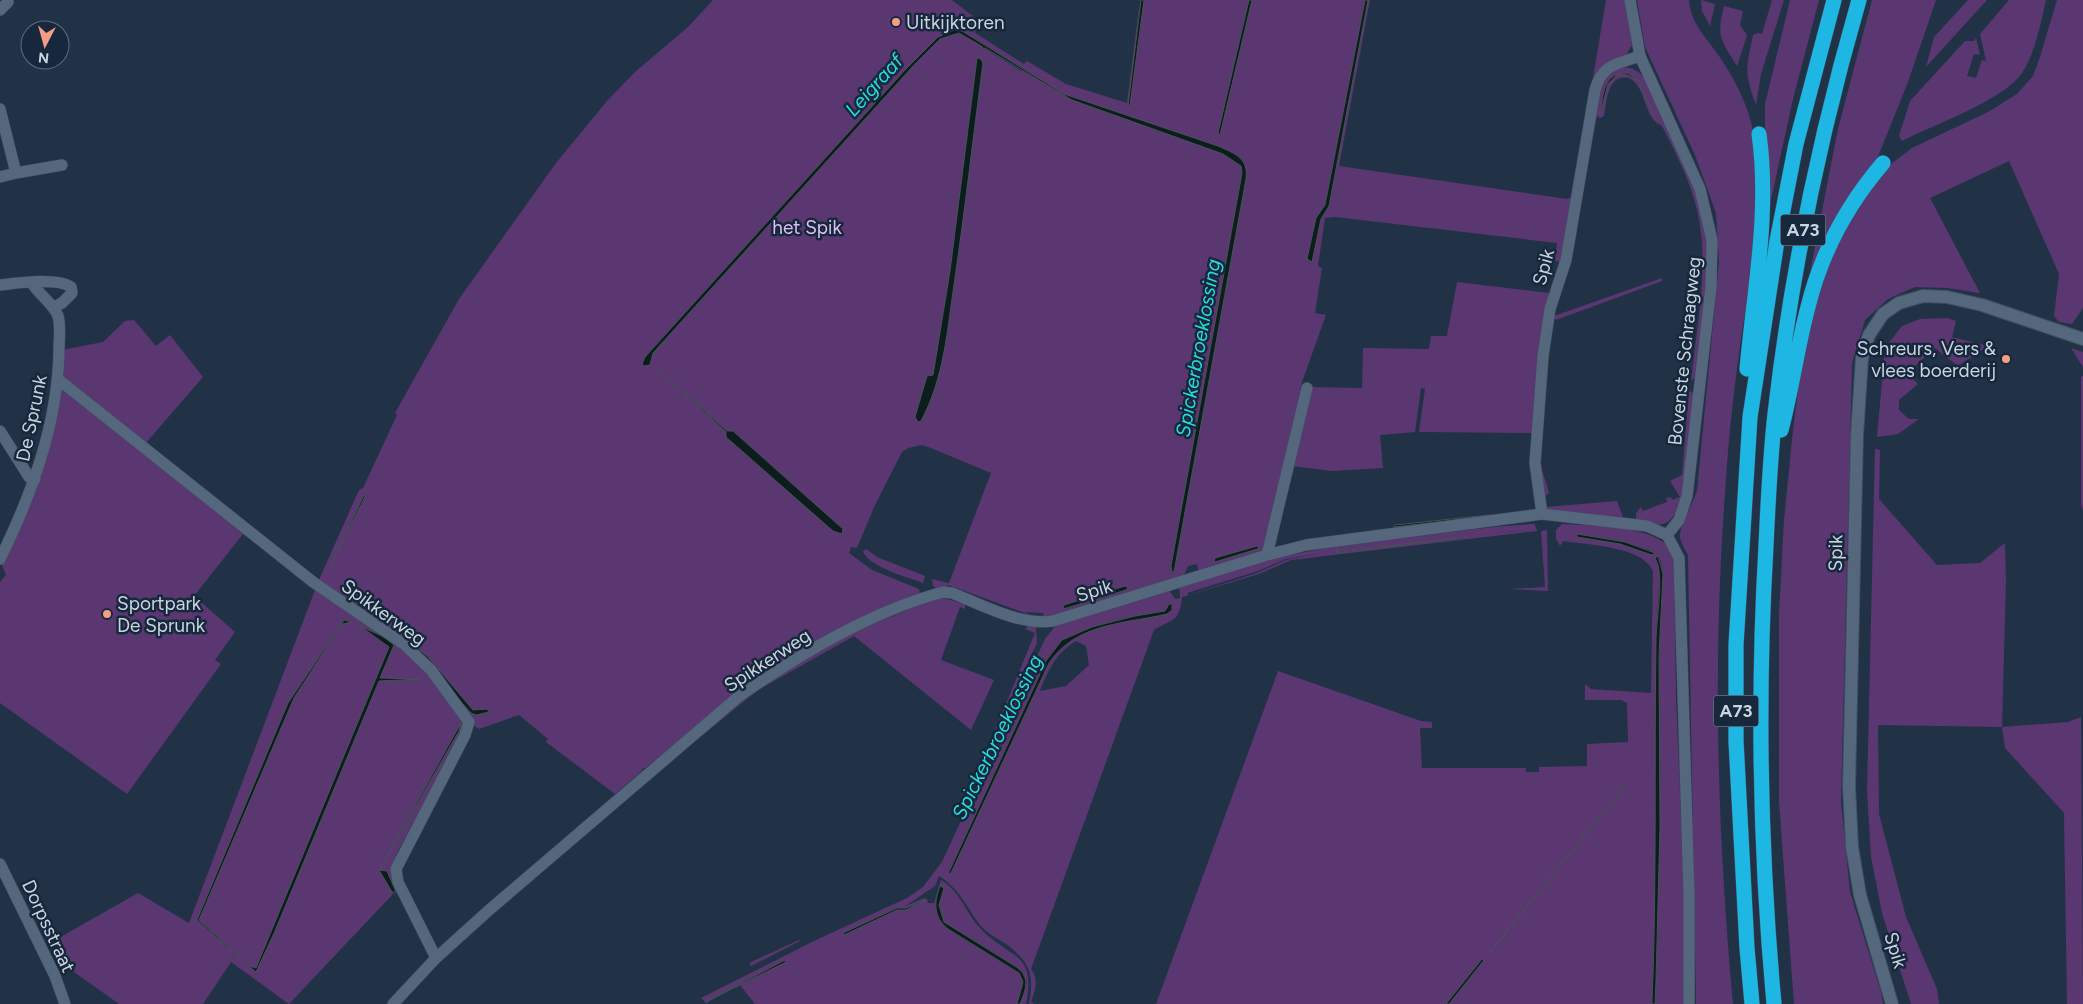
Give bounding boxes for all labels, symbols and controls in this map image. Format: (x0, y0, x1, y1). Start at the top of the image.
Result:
place label: Uitkijktoren (906, 11, 1005, 34)
marker: Uitkijktoren (890, 16, 902, 28)
north arrow (20, 20, 70, 70)
text: N (37, 48, 50, 66)
water label: Leigraaf (840, 48, 909, 121)
road number: A73 (1780, 214, 1826, 246)
park label: het Spik (772, 216, 842, 239)
street label: Spik (1528, 246, 1560, 288)
street label: Bovenste Schraagweg (1663, 255, 1706, 447)
water label: Spickerbroeklossing (1171, 257, 1226, 439)
place label: Schreurs, Vers & vlees boerderij (1857, 337, 1997, 382)
marker: Schreurs, Vers & vlees boerderij (2000, 353, 2012, 365)
street label: De Sprunk (11, 372, 52, 463)
street label: Spik (1824, 534, 1847, 571)
street label: Spikkerweg (337, 574, 430, 651)
street label: Spik (1073, 574, 1116, 607)
place label: Sportpark De Sprunk (117, 592, 206, 637)
marker: Sportpark De Sprunk (101, 608, 113, 620)
street label: Spikkerweg (720, 624, 815, 697)
water label: Spickerbroeklossing (947, 651, 1047, 823)
road number: A73 (1714, 696, 1758, 726)
street label: Dorpsstraat (17, 876, 80, 976)
street label: Spik (1879, 929, 1912, 972)

